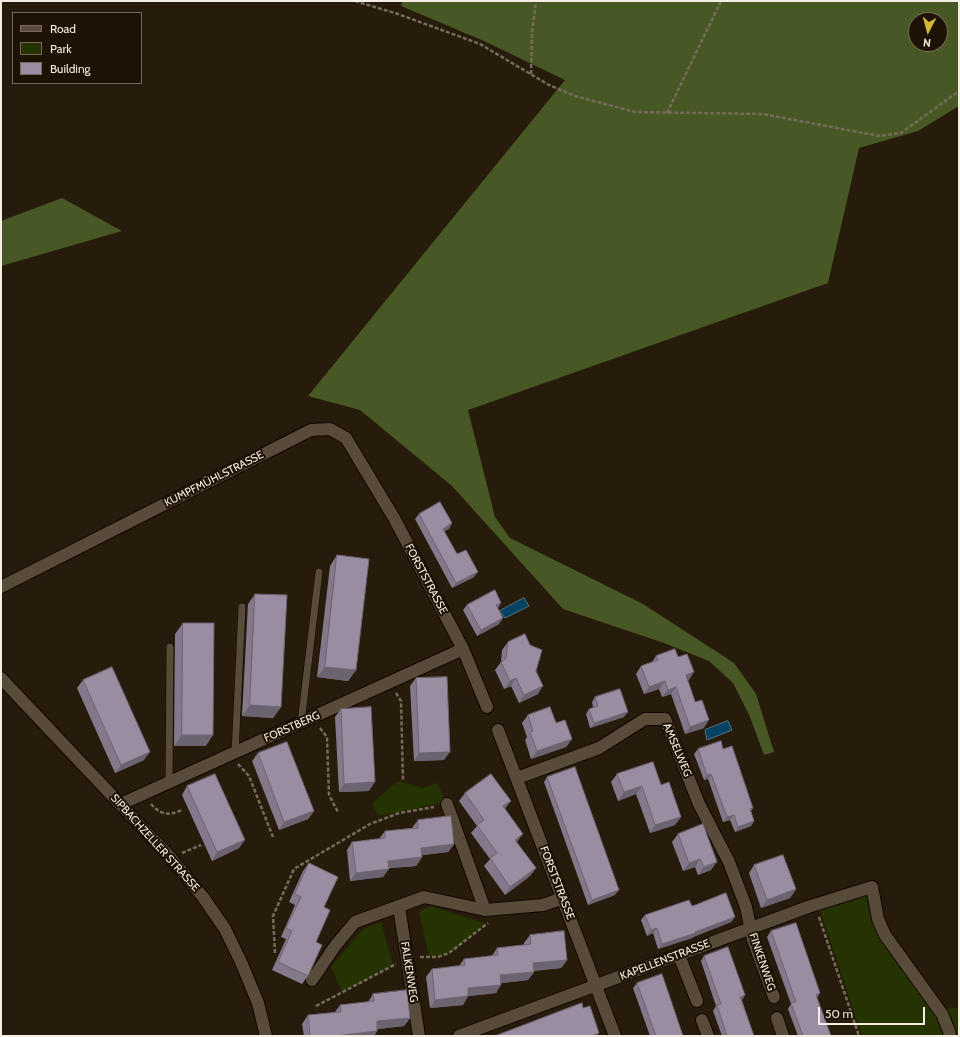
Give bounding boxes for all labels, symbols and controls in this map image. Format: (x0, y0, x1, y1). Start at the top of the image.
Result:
legend (12, 12, 142, 84)
north arrow (908, 12, 948, 52)
text: Road (50, 21, 76, 36)
text: N (922, 36, 931, 50)
text: Park (50, 41, 72, 56)
text: Building (50, 61, 91, 76)
street label: KUMPFMÜHLSTRASSE (162, 448, 266, 510)
street label: FORSTSTRASSE (402, 542, 450, 616)
street label: FORSTBERG (262, 709, 322, 745)
street label: AMSELWEG (660, 721, 694, 779)
street label: SIPBACHZELLER STRASSE (108, 792, 202, 894)
street label: FORSTSTRASSE (537, 844, 577, 922)
street label: FINKENWEG (746, 931, 778, 993)
street label: KAPELLENSTRASSE (618, 937, 712, 983)
street label: FALKENWEG (398, 941, 420, 1003)
scale bar (820, 999, 927, 1025)
text: 50 m (825, 1006, 853, 1021)

